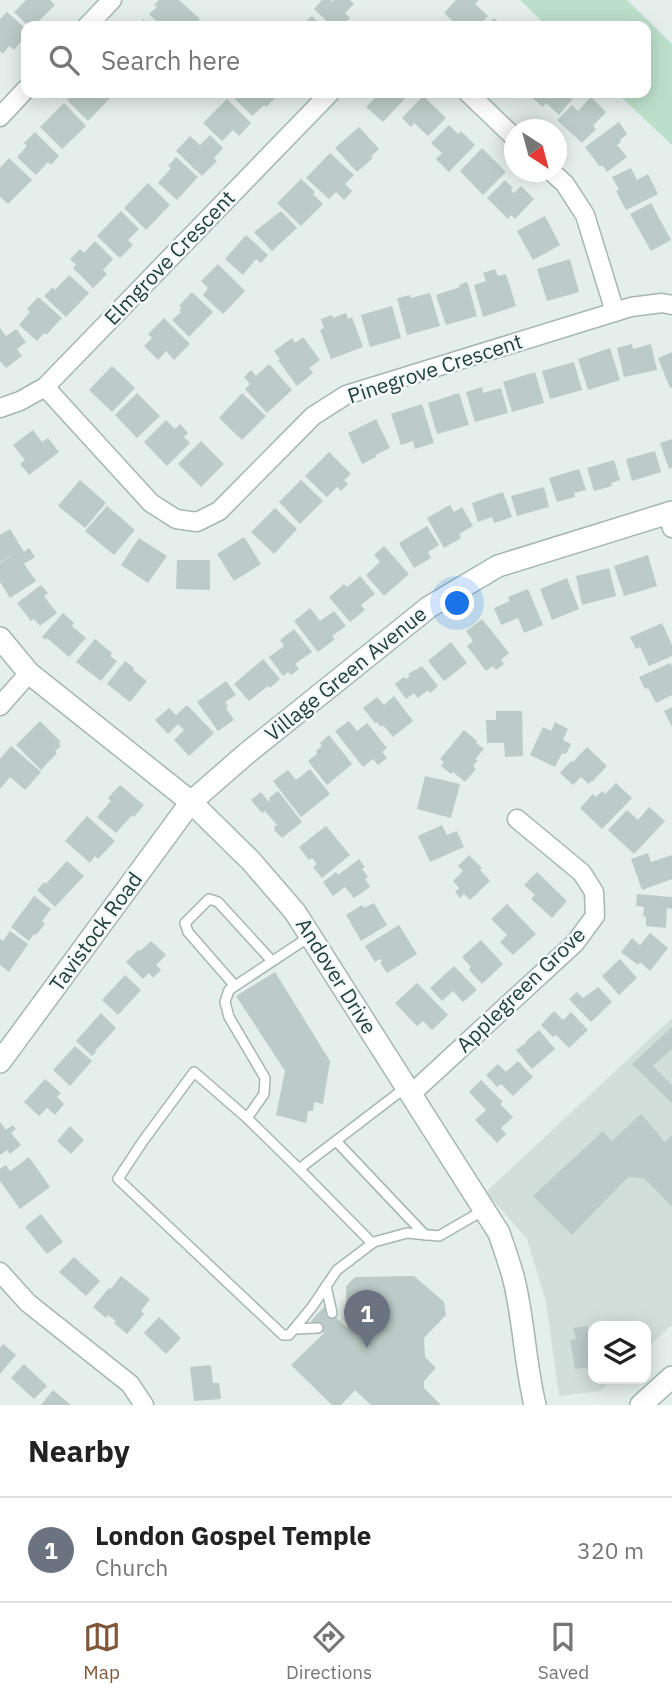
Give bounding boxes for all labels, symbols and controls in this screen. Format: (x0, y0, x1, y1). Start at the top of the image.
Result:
search box (21, 21, 651, 98)
icon: search (45, 41, 83, 79)
text: Search here (101, 43, 240, 77)
north arrow (504, 119, 567, 182)
street label: Elmgrove Crescent (98, 184, 241, 331)
street label: Pinegrove Crescent (344, 327, 526, 409)
your location (440, 586, 474, 620)
street label: Village Green Avenue (259, 599, 432, 747)
street label: Tavistock Road (42, 866, 148, 997)
street label: Andover Drive (290, 912, 384, 1039)
street label: Applegreen Grove (450, 920, 591, 1058)
pin: 1 (344, 1290, 390, 1348)
map controls (588, 1321, 651, 1384)
button: layers (588, 1321, 651, 1384)
text: Nearby (28, 1431, 130, 1470)
text: London Gospel Temple (95, 1518, 371, 1552)
text: 1 (44, 1535, 58, 1565)
text: 320 m (577, 1535, 644, 1565)
text: Church (95, 1552, 168, 1582)
tab: Map (83, 1618, 121, 1684)
tab: Directions (286, 1618, 372, 1684)
tab: Saved (538, 1618, 589, 1684)

